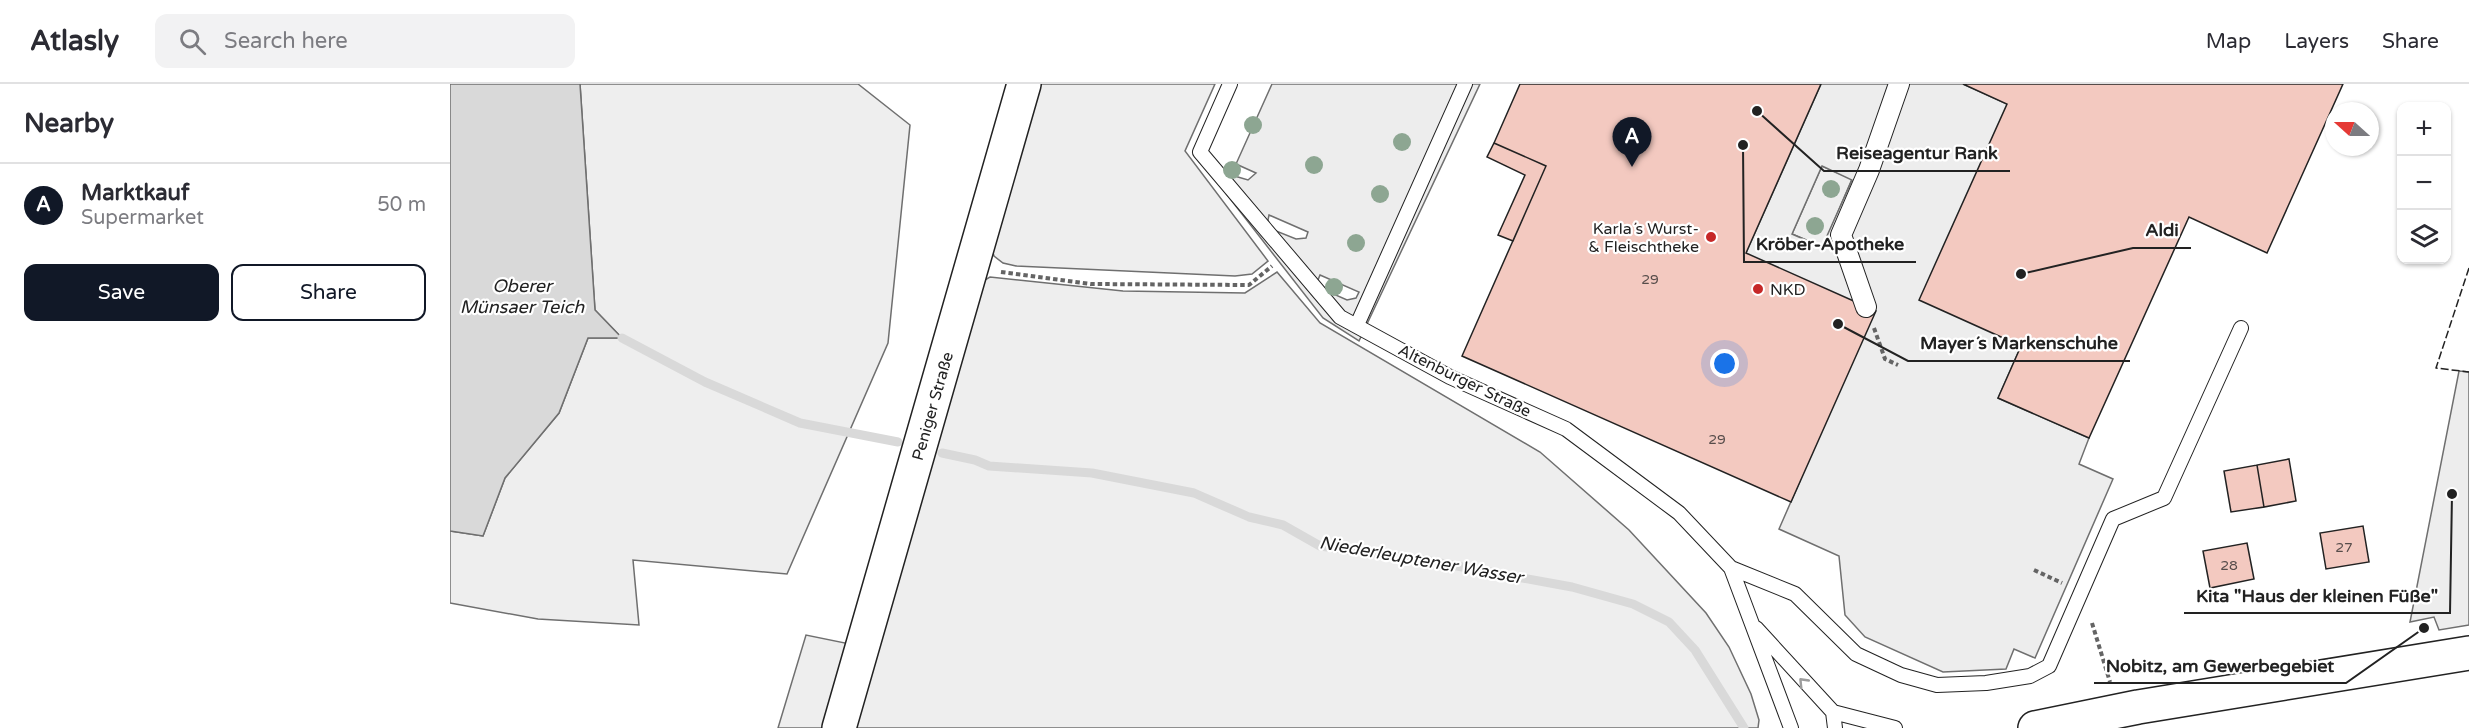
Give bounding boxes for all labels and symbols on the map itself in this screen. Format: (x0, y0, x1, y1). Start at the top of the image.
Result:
north arrow (2325, 102, 2379, 156)
pin: A (1612, 118, 1652, 167)
callout: Reiseagentur Rank (1824, 135, 2010, 171)
text: Reiseagentur Rank (1836, 142, 1998, 164)
callout: Aldi (2133, 212, 2191, 248)
place label: Karla´s Wurst- & Fleischtheke (1588, 219, 1699, 257)
text: Aldi (2145, 219, 2179, 241)
callout: Kröber-Apotheke (1744, 226, 1916, 262)
marker: Karla´s Wurst- & Fleischtheke (1704, 230, 1718, 244)
text: Kröber-Apotheke (1756, 233, 1904, 255)
house number: 29 (1641, 271, 1659, 288)
water label: Oberer Münsaer Teich (460, 275, 585, 318)
place label: NKD (1770, 280, 1806, 300)
marker: NKD (1751, 282, 1765, 296)
callout: Mayer´s Markenschuhe (1908, 325, 2130, 361)
text: Mayer´s Markenschuhe (1920, 332, 2118, 354)
street label: Altenburger Straße (1395, 340, 1534, 422)
your location (1710, 349, 1739, 378)
street label: Peniger Straße (908, 350, 958, 463)
house number: 29 (1708, 431, 1726, 448)
water label: Niederleuptener Wasser (1318, 531, 1526, 589)
house number: 27 (2335, 539, 2353, 556)
house number: 28 (2220, 557, 2238, 574)
callout: Kita "Haus der kleinen Füße" (2184, 577, 2450, 613)
text: Kita "Haus der kleinen Füße" (2196, 585, 2438, 607)
callout: Nobitz, am Gewerbegebiet (2094, 647, 2346, 683)
text: Nobitz, am Gewerbegebiet (2106, 655, 2334, 677)
one-way arrow (1800, 678, 1811, 689)

